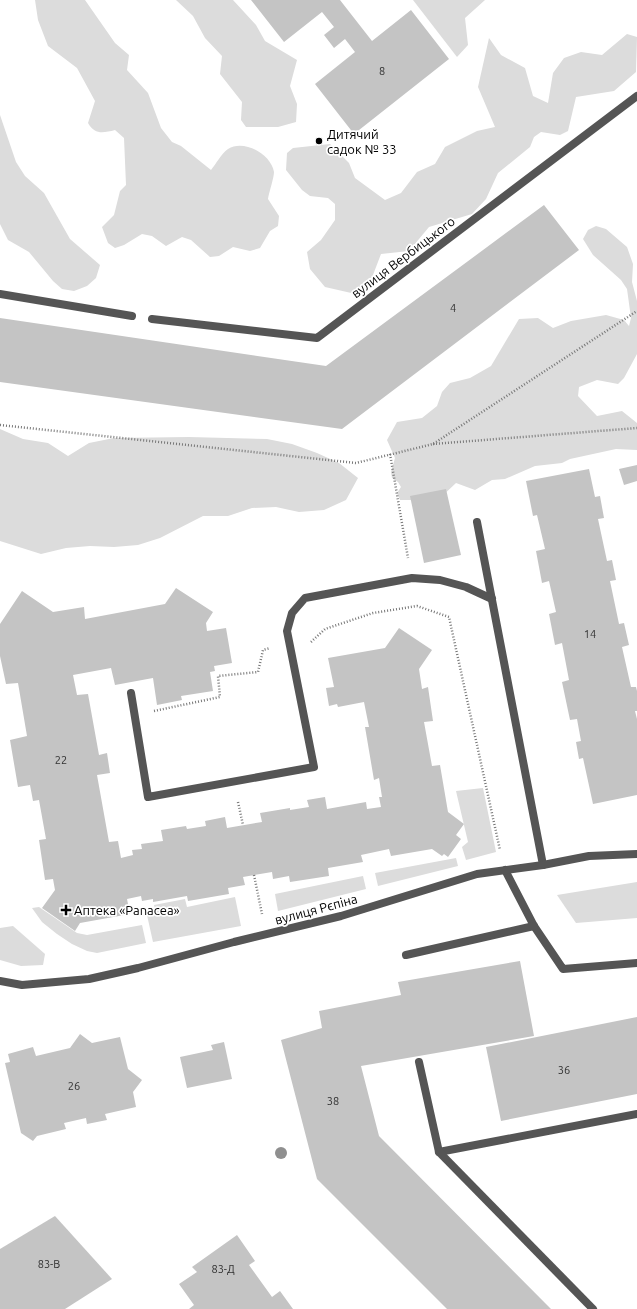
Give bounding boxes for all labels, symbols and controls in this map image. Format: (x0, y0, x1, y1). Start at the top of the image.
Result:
house number: 8 (379, 65, 385, 77)
place label: Дитячий садок № 33 (327, 127, 397, 156)
marker: Дитячий садок № 33 (314, 136, 324, 146)
street label: вулиця Вербицького (349, 214, 457, 300)
house number: 4 (450, 302, 456, 314)
house number: 14 (584, 628, 596, 640)
house number: 22 (55, 754, 67, 766)
street label: вулиця Рєпіна (273, 891, 359, 927)
place label: Аптека «Panacea» (74, 903, 180, 917)
marker: Аптека «Panacea» (61, 905, 71, 915)
house number: 36 (558, 1064, 570, 1076)
house number: 26 (68, 1080, 80, 1092)
house number: 38 (327, 1095, 339, 1107)
house number: 83-В (38, 1258, 60, 1270)
house number: 83-Д (211, 1263, 235, 1275)

